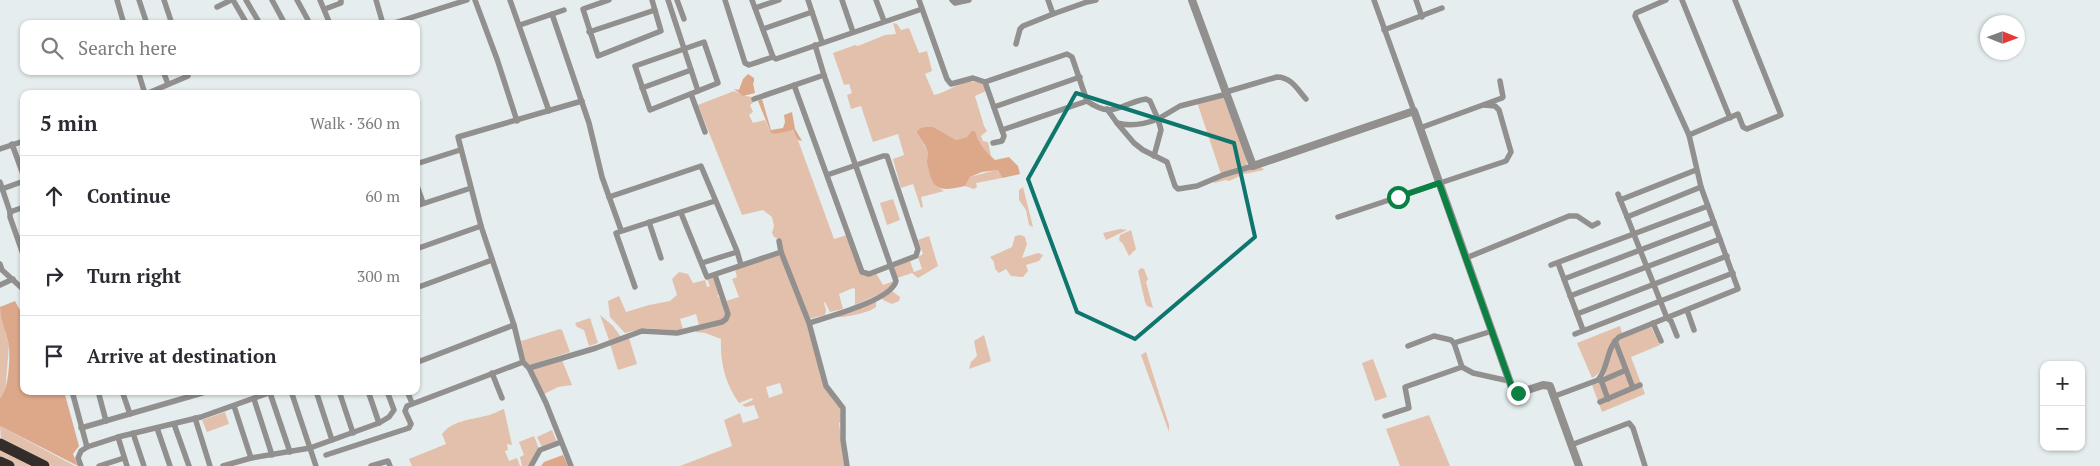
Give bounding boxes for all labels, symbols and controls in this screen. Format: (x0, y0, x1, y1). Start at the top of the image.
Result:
north arrow (1980, 15, 2025, 60)
search box (20, 20, 420, 75)
icon: search (38, 34, 66, 62)
text: Search here (78, 35, 177, 60)
text: 5 min (40, 109, 97, 137)
text: Walk · 360 m (310, 112, 400, 134)
icon: ahead (40, 182, 68, 210)
text: Continue (87, 183, 171, 208)
text: 60 m (365, 185, 400, 207)
route start (1387, 186, 1410, 209)
icon: right (40, 262, 68, 290)
text: Turn right (87, 263, 181, 288)
text: 300 m (357, 265, 400, 287)
icon: arrive (40, 342, 68, 370)
text: Arrive at destination (87, 343, 276, 368)
map controls (2040, 361, 2085, 451)
button: + (2040, 361, 2085, 406)
route end (1507, 382, 1530, 405)
button: − (2040, 406, 2085, 451)

